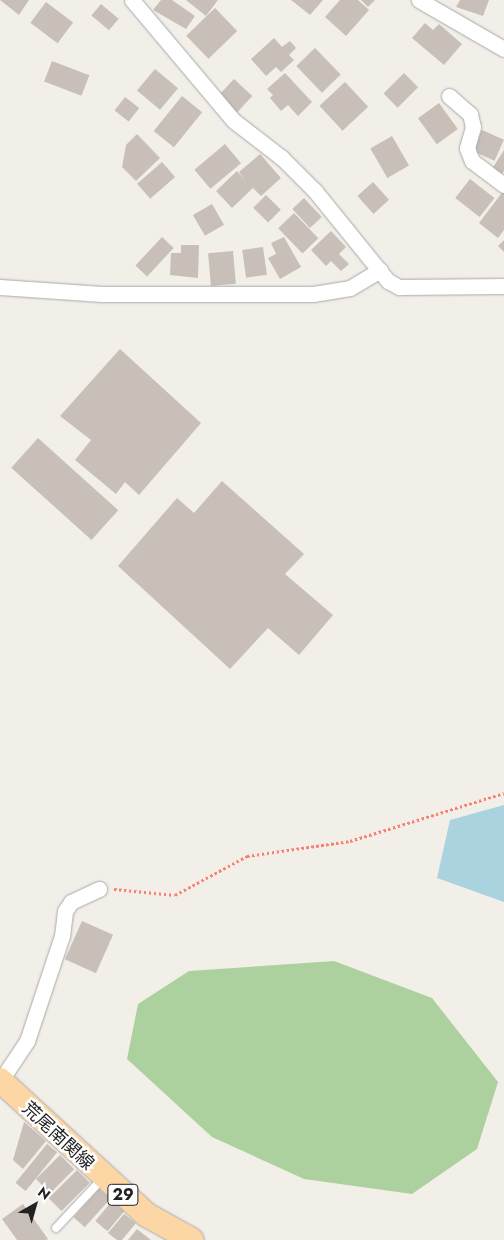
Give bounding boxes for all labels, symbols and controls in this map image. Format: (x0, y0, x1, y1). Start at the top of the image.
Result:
street label: 荒尾南関線 (18, 1097, 98, 1175)
north arrow (10, 1180, 60, 1230)
text: N (34, 1182, 55, 1204)
road number: 29 (107, 1182, 139, 1208)

